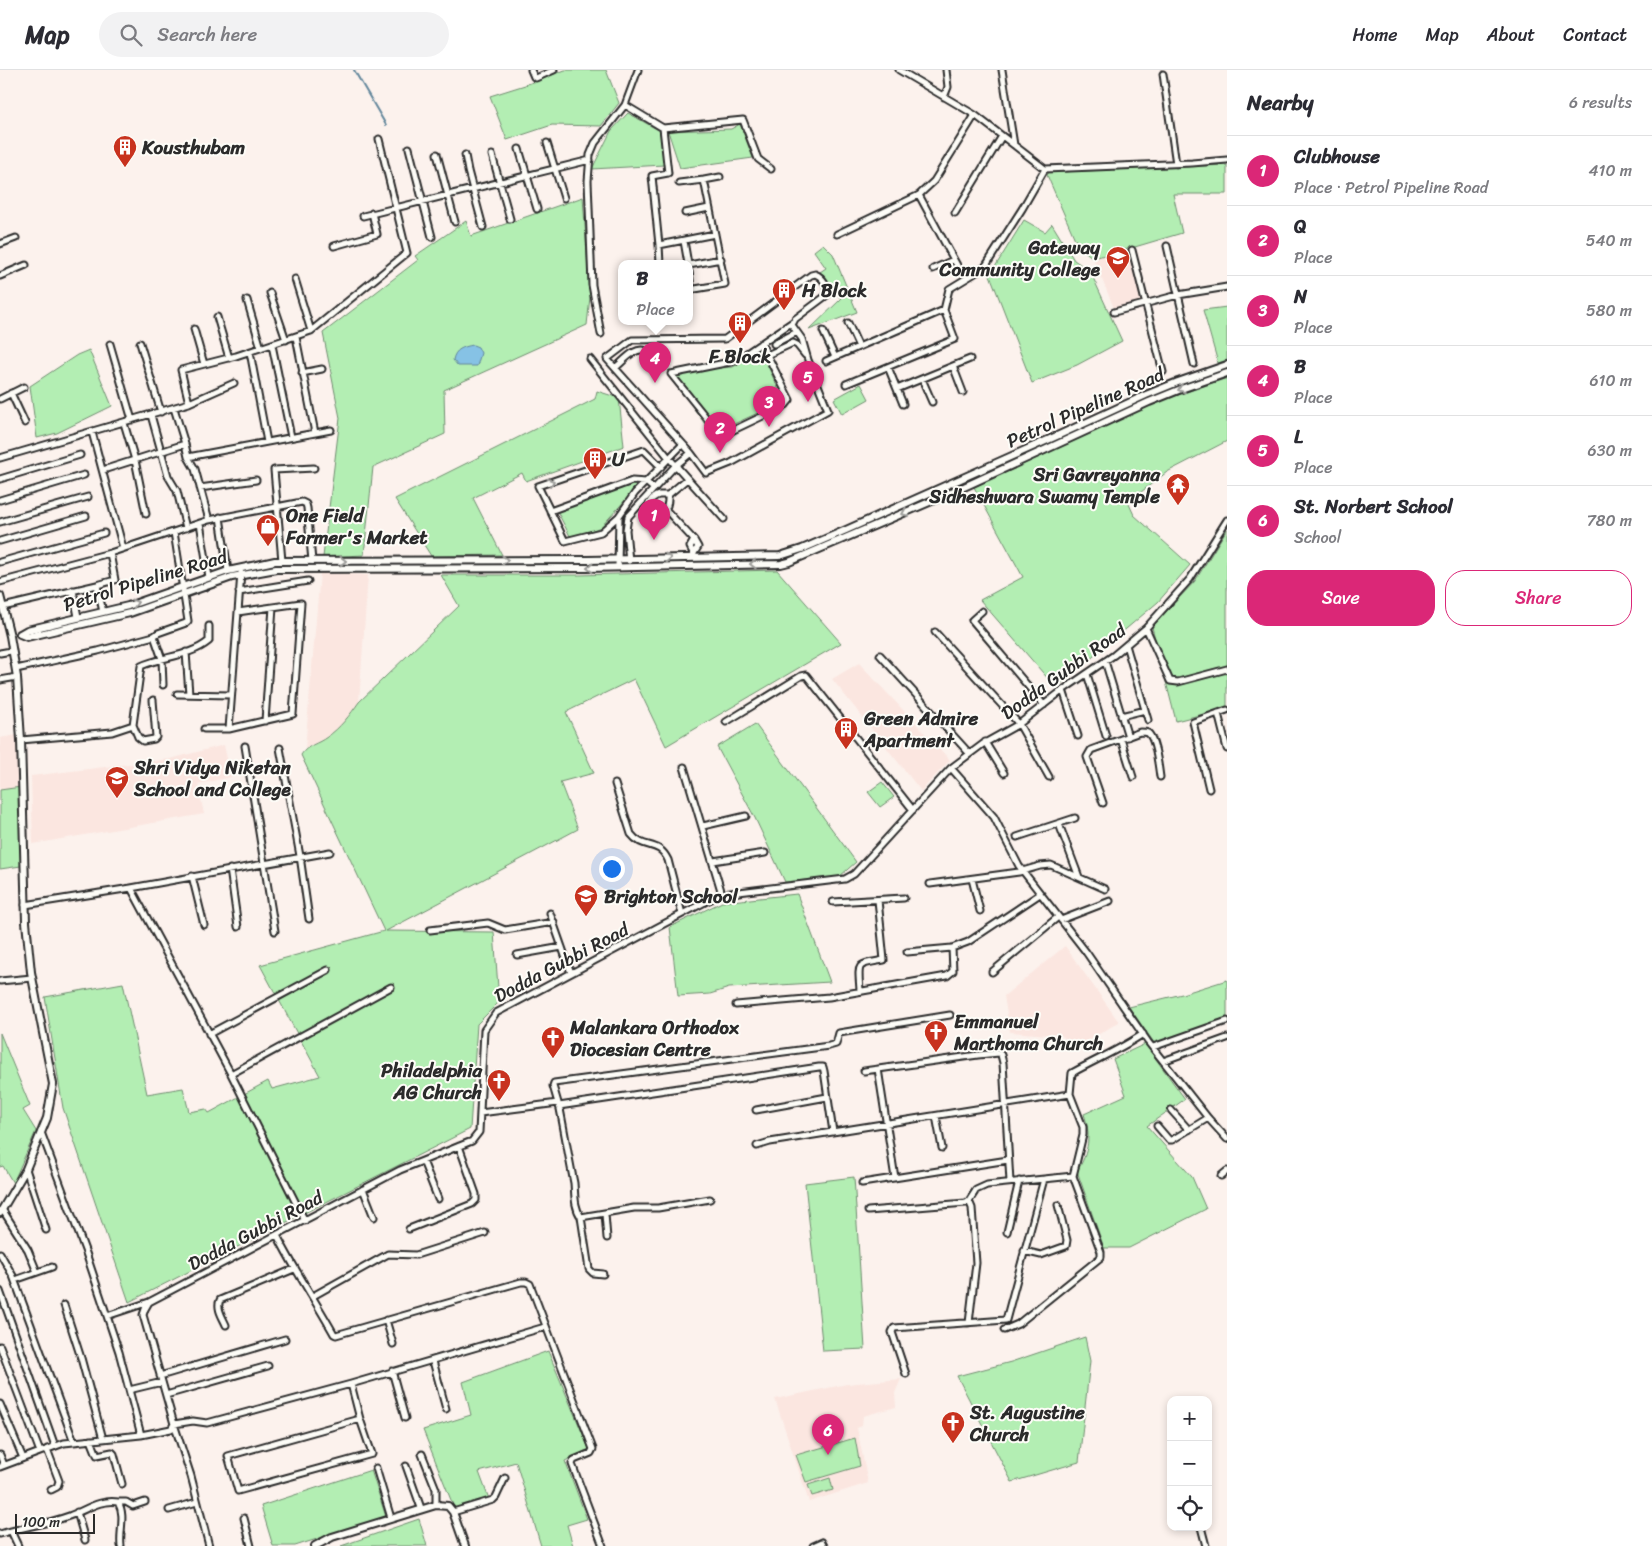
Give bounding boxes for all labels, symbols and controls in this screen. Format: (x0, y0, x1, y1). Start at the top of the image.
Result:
search box (99, 12, 449, 57)
text: Map (25, 14, 69, 56)
text: Search here (157, 18, 257, 51)
text: Home (1353, 19, 1398, 51)
text: Map (1426, 19, 1459, 51)
text: About (1487, 19, 1535, 51)
text: Contact (1563, 19, 1627, 51)
icon: search (117, 21, 145, 49)
text: Nearby (1247, 84, 1313, 122)
text: 6 results (1569, 88, 1632, 117)
place label: Kousthubam (141, 131, 246, 164)
building icon: Kousthubam (112, 134, 138, 168)
text: Clubhouse (1294, 140, 1380, 173)
text: 1 (1260, 156, 1266, 185)
text: 410 m (1589, 156, 1632, 185)
text: Place · Petrol Pipeline Road (1294, 173, 1488, 202)
text: Q (1294, 210, 1306, 243)
text: 2 (1258, 226, 1268, 255)
text: 540 m (1586, 226, 1632, 255)
place label: Gateway Community College (939, 231, 1101, 286)
text: Place (1294, 243, 1333, 272)
school or university icon: Gateway Community College (1105, 245, 1131, 279)
popup (618, 260, 693, 325)
text: B (636, 262, 648, 295)
place label: H Block (801, 274, 867, 307)
building icon: H Block (771, 277, 797, 311)
text: N (1294, 280, 1307, 313)
text: Place (636, 295, 675, 324)
text: 3 (1259, 296, 1267, 325)
text: 580 m (1586, 296, 1632, 325)
building icon: F Block (727, 310, 753, 344)
text: Place (1294, 313, 1333, 342)
place label: F Block (708, 340, 771, 373)
pin: 4 (639, 342, 671, 383)
text: B (1294, 350, 1306, 383)
street label: Petrol Pipeline Road (1001, 357, 1171, 457)
pin: 5 (792, 361, 824, 402)
text: 4 (1258, 366, 1268, 395)
text: 610 m (1589, 366, 1632, 395)
one-way arrow (1177, 383, 1186, 393)
text: Place (1294, 383, 1333, 412)
pin: 3 (753, 386, 785, 427)
pin: 2 (704, 412, 736, 453)
text: L (1294, 420, 1303, 453)
text: 5 (1258, 436, 1268, 465)
text: 630 m (1588, 436, 1632, 465)
place label: U (612, 443, 626, 476)
building icon: U (582, 446, 608, 480)
text: Place (1294, 453, 1333, 482)
place label: Sri Gavreyanna Sidheshwara Swamy Temple (928, 458, 1160, 513)
temple icon: Sri Gavreyanna Sidheshwara Swamy Temple (1165, 472, 1191, 506)
one-way arrow (546, 478, 555, 488)
text: St. Norbert School (1294, 490, 1453, 523)
place label: One Field Farmer's Market (285, 499, 428, 554)
pin: 1 (638, 499, 670, 540)
one-way arrow (901, 506, 910, 517)
text: 6 (1258, 506, 1268, 535)
text: 780 m (1587, 506, 1632, 535)
shop icon: One Field Farmer's Market (255, 513, 281, 547)
text: School (1294, 523, 1341, 552)
street label: Petrol Pipeline Road (59, 539, 233, 621)
one-way arrow (664, 553, 672, 563)
one-way arrow (502, 555, 510, 565)
one-way arrow (340, 556, 347, 566)
one-way arrow (748, 559, 756, 569)
one-way arrow (586, 563, 594, 573)
button: Save (1247, 570, 1435, 626)
button: Share (1445, 570, 1632, 626)
one-way arrow (130, 599, 138, 609)
street label: Dodda Gubbi Road (993, 614, 1134, 728)
place label: Green Admire Apartment (863, 702, 978, 757)
building icon: Green Admire Apartment (833, 716, 859, 750)
place label: Shri Vidya Niketan School and College (133, 751, 291, 806)
school or university icon: Shri Vidya Niketan School and College (104, 765, 130, 799)
your location (599, 856, 625, 882)
place label: Brighton School (604, 880, 739, 913)
school or university icon: Brighton School (573, 883, 599, 917)
street label: Dodda Gubbi Road (488, 912, 636, 1012)
place label: Emmanuel Marthoma Church (953, 1005, 1103, 1060)
place label: Malankara Orthodox Diocesian Centre (569, 1011, 740, 1066)
church icon: Emmanuel Marthoma Church (923, 1019, 949, 1053)
church icon: Malankara Orthodox Diocesian Centre (540, 1025, 566, 1059)
place label: Philadelphia AG Church (381, 1054, 482, 1109)
church icon: Philadelphia AG Church (486, 1068, 512, 1102)
street label: Dodda Gubbi Road (182, 1180, 330, 1280)
place label: St. Augustine Church (969, 1396, 1085, 1451)
map controls (1167, 1396, 1212, 1531)
button: + (1167, 1396, 1212, 1441)
church icon: St. Augustine Church (940, 1410, 966, 1444)
pin: 6 (812, 1414, 844, 1455)
button: − (1167, 1441, 1212, 1486)
button: locate (1167, 1486, 1212, 1531)
text: 100 m (22, 1510, 60, 1535)
scale bar (15, 1511, 95, 1534)

